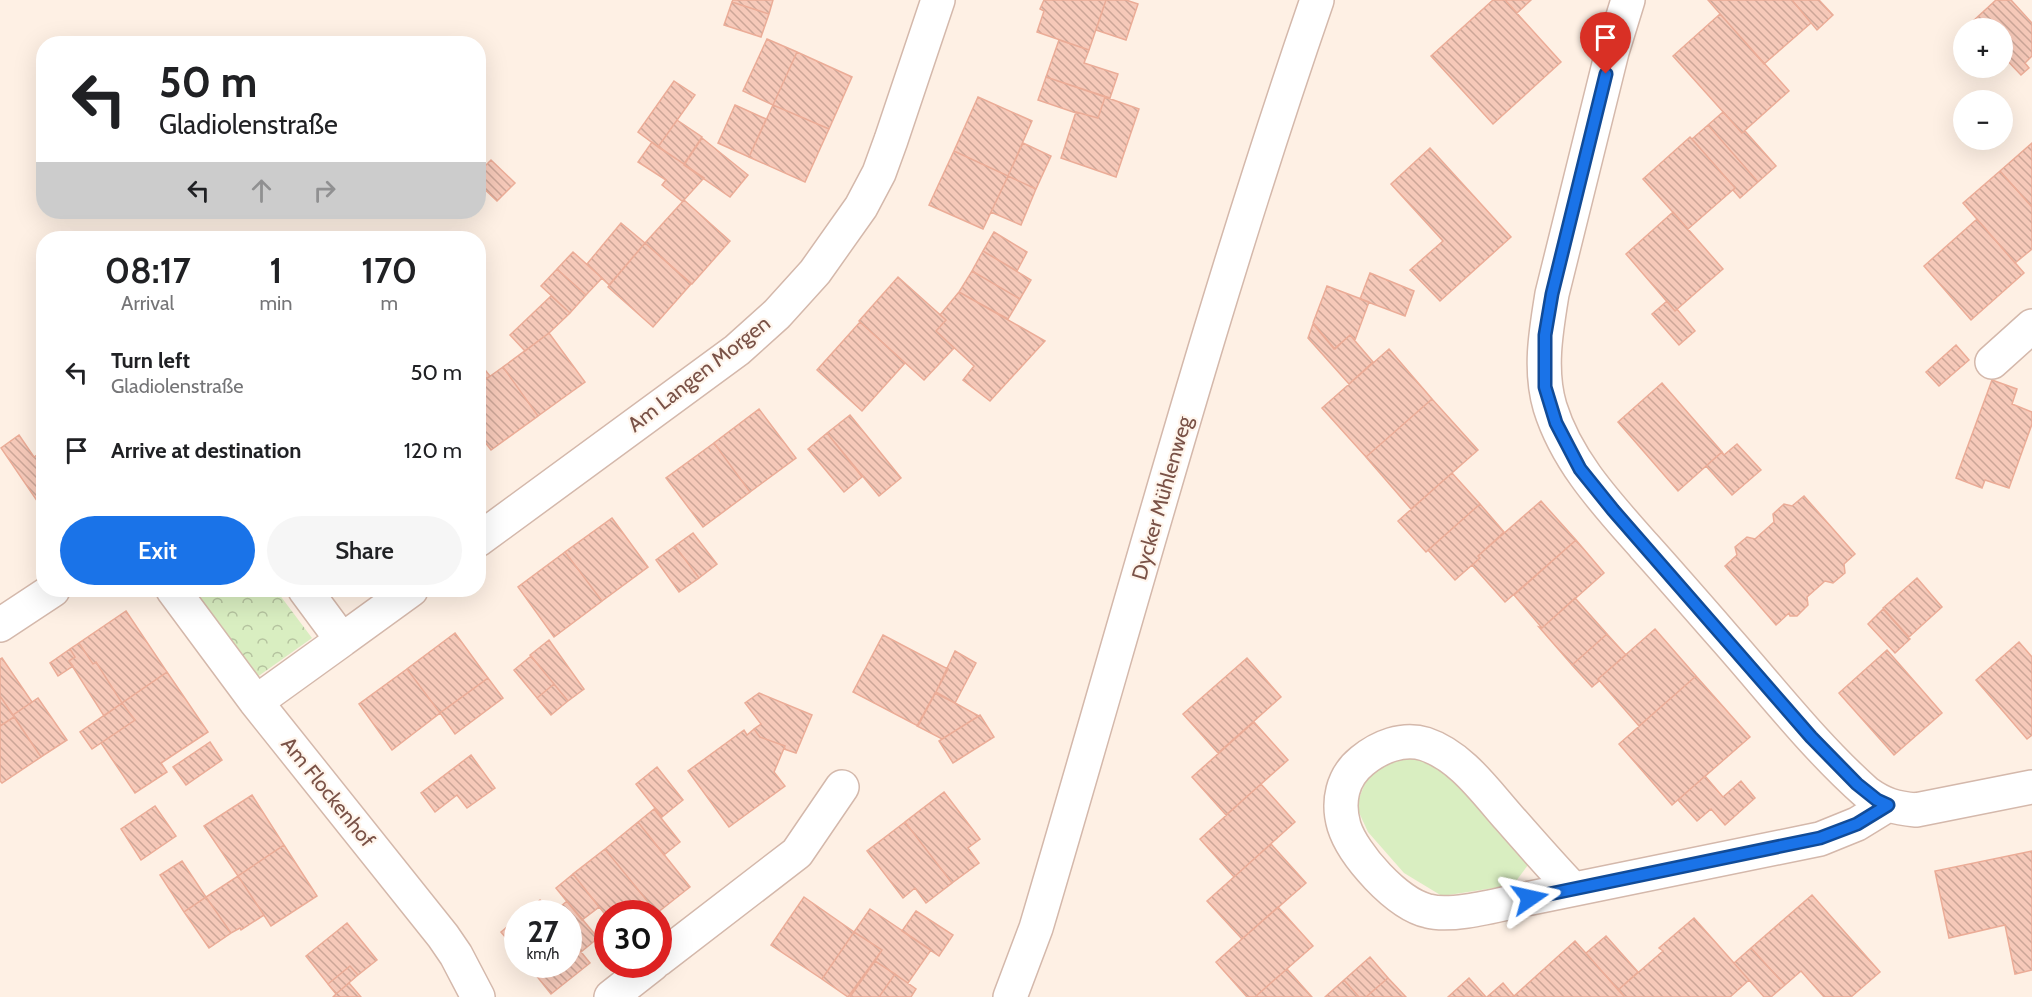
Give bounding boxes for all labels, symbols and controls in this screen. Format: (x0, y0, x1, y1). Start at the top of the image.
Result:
pin (1580, 12, 1631, 74)
map controls (1953, 18, 2013, 150)
button: + (1953, 18, 2013, 78)
icon: arrive (1589, 21, 1622, 54)
text: 50 m (159, 56, 257, 108)
icon: left (60, 60, 138, 138)
button: − (1953, 90, 2013, 150)
text: Gladiolenstraße (159, 108, 338, 141)
icon: left (182, 174, 215, 207)
icon: ahead (245, 174, 278, 207)
icon: right (308, 174, 341, 207)
text: 08:17 (105, 248, 191, 292)
text: 1 (270, 248, 282, 292)
text: 170 (361, 248, 417, 292)
text: Arrival (121, 291, 174, 315)
text: min (259, 291, 292, 315)
text: m (380, 291, 398, 315)
street label: Am Langen Morgen (622, 310, 775, 437)
text: Turn left (111, 347, 190, 374)
icon: left (60, 356, 93, 389)
text: 50 m (410, 359, 462, 386)
text: Gladiolenstraße (111, 374, 244, 398)
street label: Dycker Mühlenweg (1126, 413, 1197, 583)
icon: arrive (60, 434, 93, 467)
text: Arrive at destination (111, 437, 301, 464)
text: 120 m (404, 437, 462, 464)
button: Exit (60, 516, 255, 585)
button: Share (267, 516, 462, 585)
street label: Am Flockenhof (276, 732, 380, 852)
position arrow (1498, 866, 1562, 930)
speed limit sign: 30 (594, 900, 672, 978)
text: 27 (527, 913, 559, 950)
text: km/h (527, 945, 559, 963)

